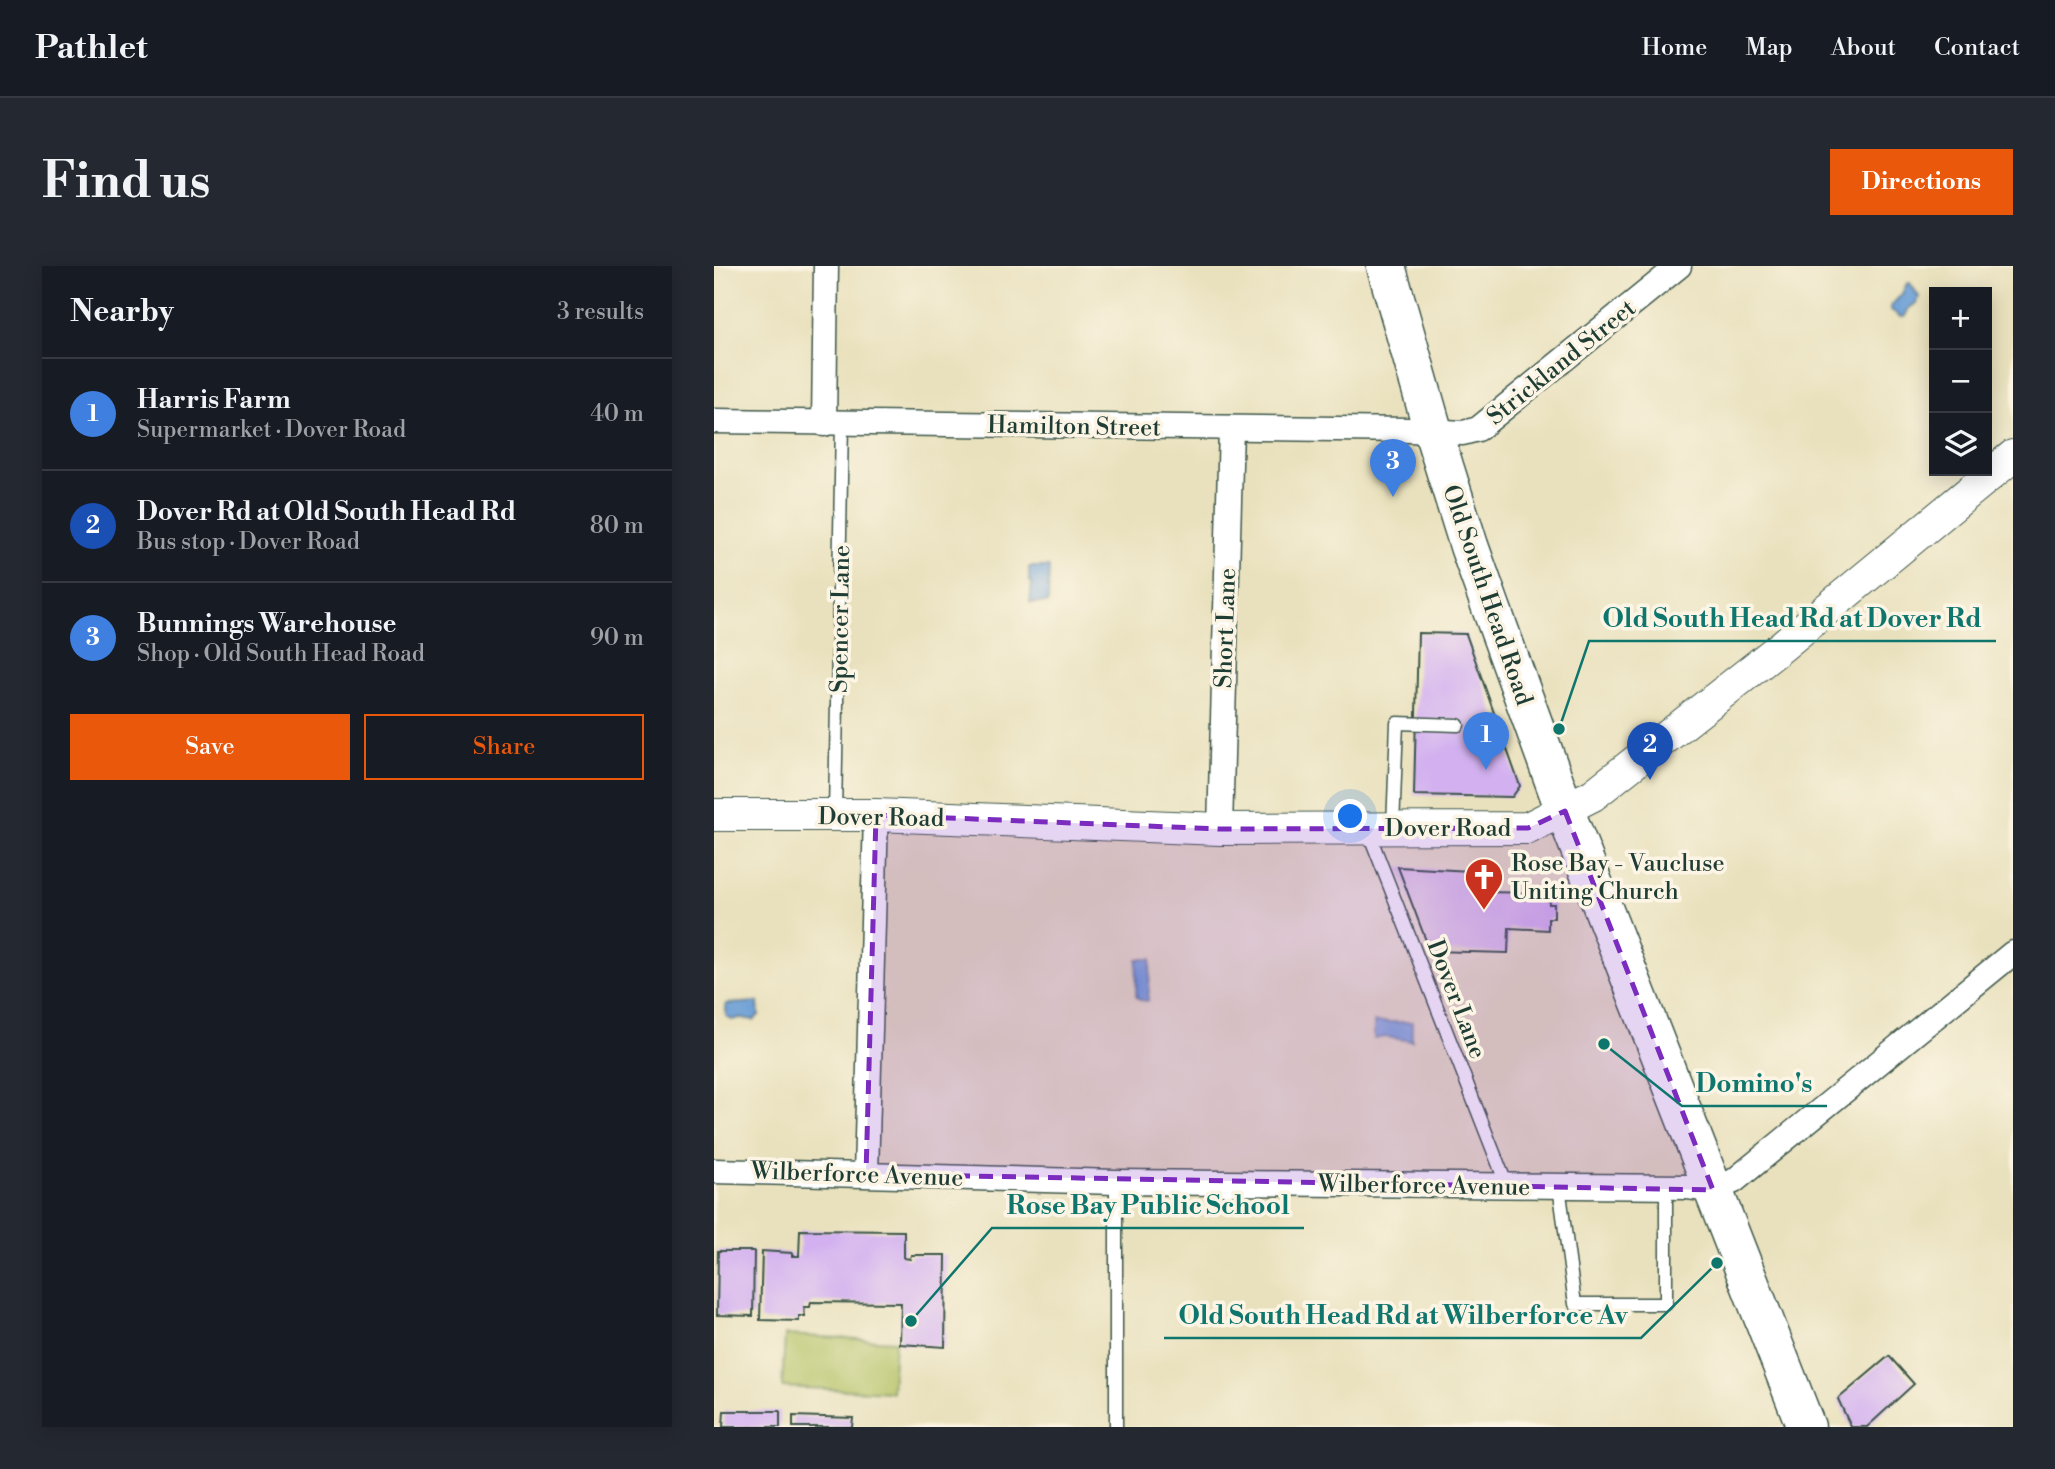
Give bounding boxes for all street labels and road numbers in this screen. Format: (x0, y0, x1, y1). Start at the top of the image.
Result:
street label: Strickland Street (1481, 293, 1643, 432)
street label: Hamilton Street (987, 410, 1162, 444)
street label: Old South Head Road (1435, 481, 1539, 710)
street label: Spencer Lane (825, 545, 857, 693)
street label: Short Lane (1209, 567, 1243, 689)
street label: Dover Road (818, 802, 945, 834)
street label: Dover Road (1385, 814, 1512, 844)
street label: Dover Lane (1420, 936, 1492, 1063)
street label: Wilberforce Avenue (749, 1156, 964, 1194)
street label: Wilberforce Avenue (1316, 1169, 1531, 1203)

